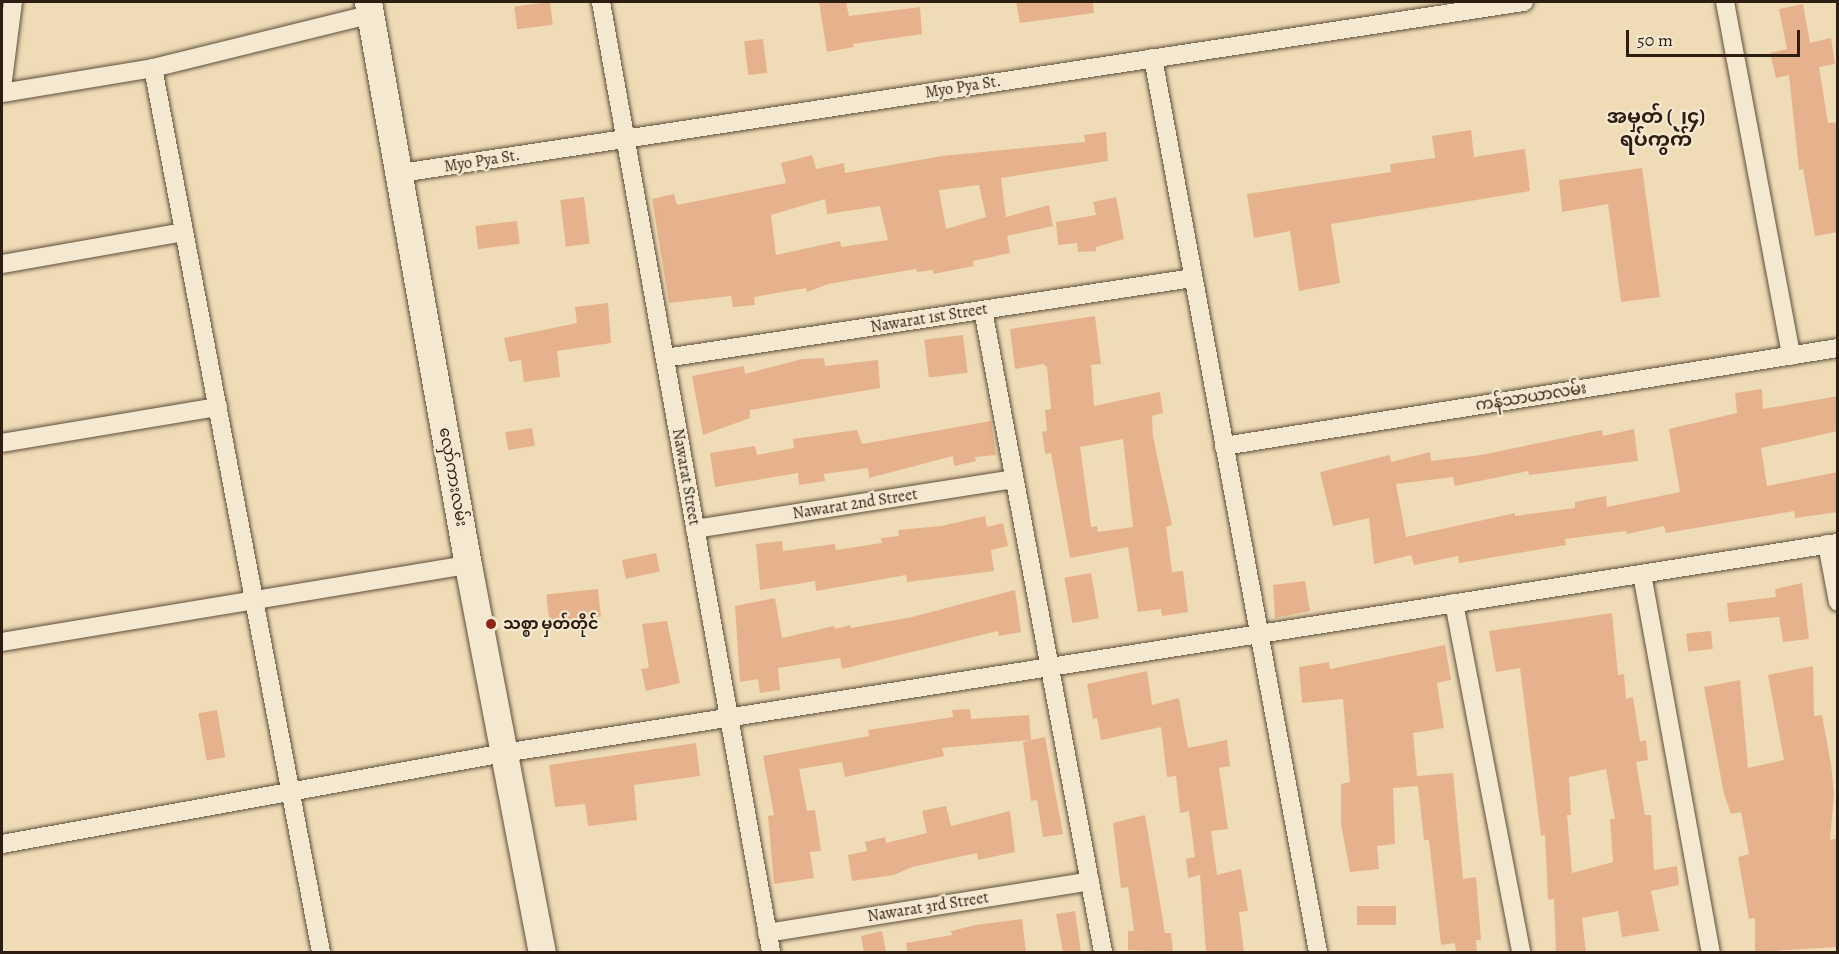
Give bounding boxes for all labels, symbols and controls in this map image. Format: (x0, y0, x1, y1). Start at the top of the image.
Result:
scale bar (1629, 18, 1803, 56)
text: 50 m (1637, 28, 1673, 52)
street label: Myo Pya St. (924, 72, 1002, 102)
district label: အမှတ် (၂၄) ရပ်ကွက် (1607, 104, 1705, 151)
street label: Myo Pya St. (443, 146, 521, 176)
street label: Nawarat 1st Street (869, 299, 989, 337)
street label: ကန်သာယာလမ်း (1474, 379, 1588, 415)
street label: လှော်ကားလမ်း (435, 426, 471, 528)
street label: Nawarat Street (668, 427, 704, 527)
street label: Nawarat 2nd Street (791, 485, 919, 523)
place label: သစ္စာ မှတ်တိုင် (503, 614, 599, 634)
marker: သစ္စာ မှတ်တိုင် (484, 617, 498, 631)
street label: Nawarat 3rd Street (866, 888, 990, 926)

